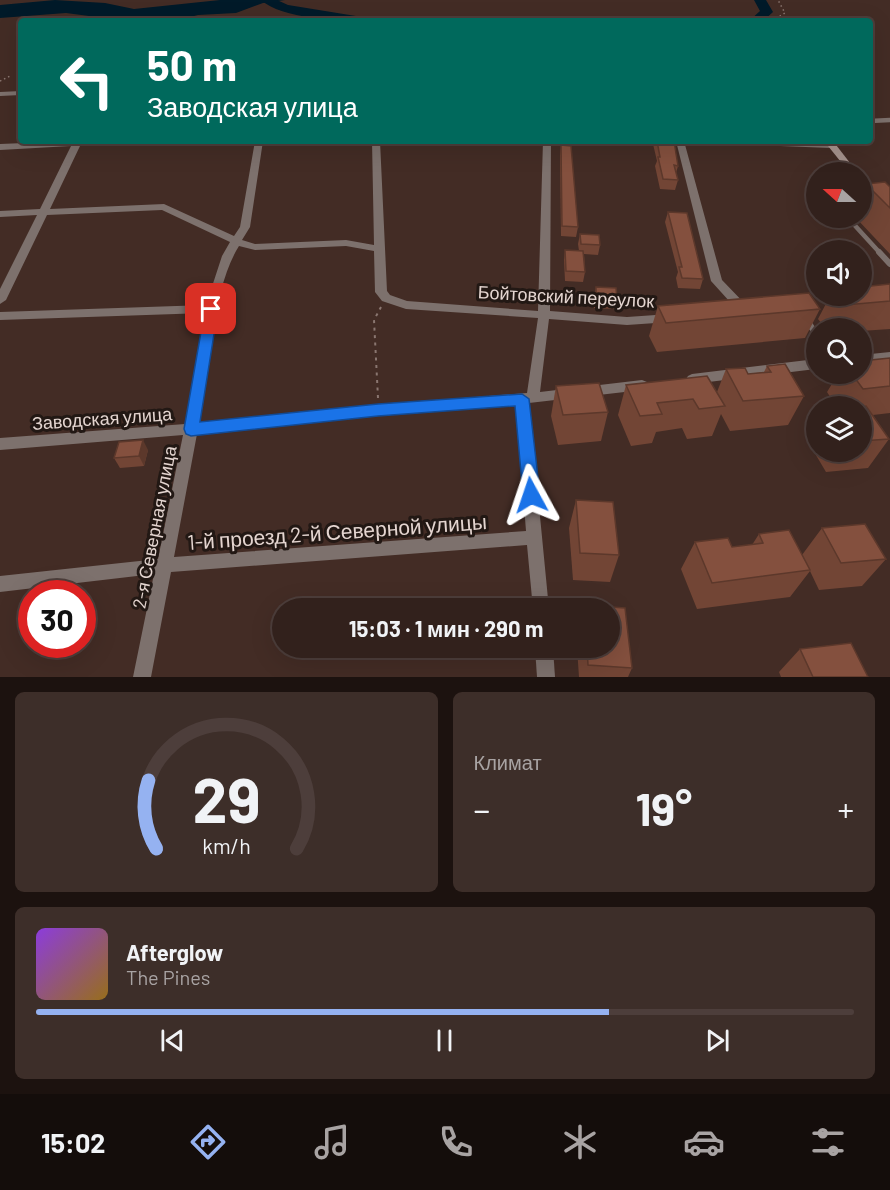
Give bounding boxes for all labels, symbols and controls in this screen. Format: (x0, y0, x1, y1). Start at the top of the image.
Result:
text: 50 m (147, 39, 237, 89)
icon: left (48, 42, 126, 120)
text: Заводская улица (147, 90, 358, 122)
north arrow (806, 162, 872, 228)
map controls (806, 162, 872, 462)
button: sound (806, 240, 872, 306)
street label: Бойтовский переулок (477, 280, 655, 312)
pin (185, 283, 236, 334)
icon: arrive (194, 292, 227, 325)
button: search (806, 318, 872, 384)
button: layers (806, 396, 872, 462)
street label: Заводская улица (31, 402, 174, 434)
street label: 2-я Северная улица (127, 443, 181, 610)
position arrow (499, 463, 563, 527)
street label: 1-й проезд 2-й Северной улицы (186, 508, 488, 554)
speed limit sign: 30 (18, 580, 96, 658)
text: 15:03 · 1 мин · 290 m (349, 615, 543, 641)
text: Климат (474, 750, 542, 774)
text: 29 (192, 761, 260, 835)
text: 19° (635, 781, 692, 835)
text: − (474, 789, 490, 829)
text: + (838, 789, 854, 829)
text: km/h (202, 833, 251, 858)
text: Afterglow (126, 939, 223, 965)
text: The Pines (126, 965, 210, 989)
icon: previous (156, 1024, 189, 1057)
icon: pause (428, 1024, 461, 1057)
icon: next (701, 1024, 734, 1057)
icon: directions (187, 1121, 229, 1163)
icon: music (311, 1121, 353, 1163)
icon: phone (435, 1121, 477, 1163)
icon: climate (559, 1121, 601, 1163)
icon: car (683, 1121, 725, 1163)
icon: filters (807, 1121, 849, 1163)
text: 15:02 (41, 1126, 105, 1158)

